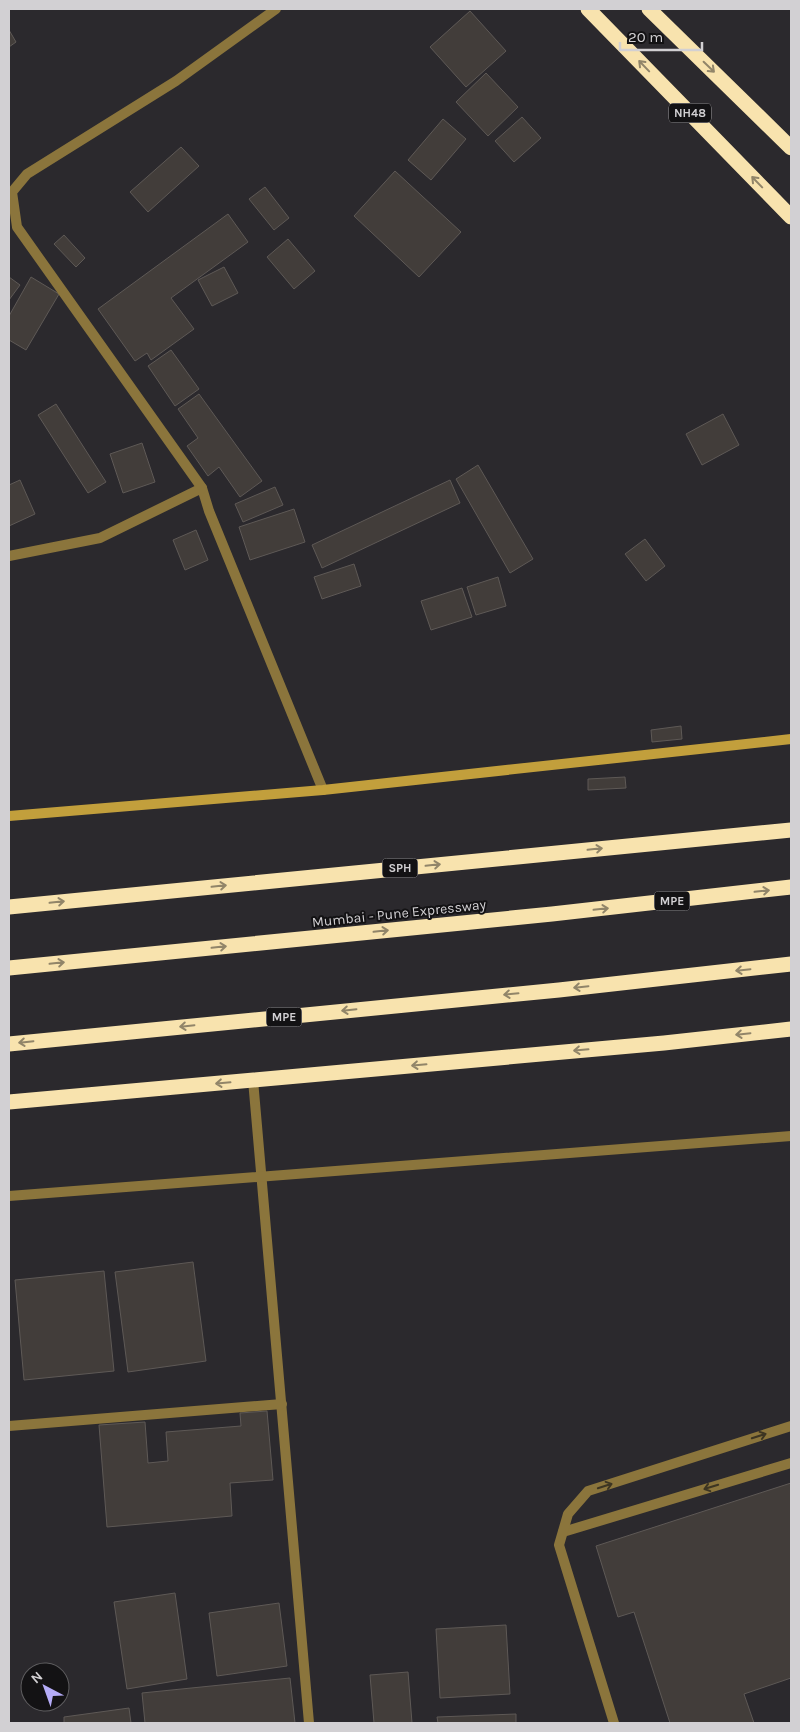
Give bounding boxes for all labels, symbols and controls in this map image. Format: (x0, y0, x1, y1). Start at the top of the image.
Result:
scale bar (620, 20, 702, 52)
text: 20 m (628, 28, 663, 46)
one-way arrow (638, 59, 650, 72)
one-way arrow (703, 61, 715, 74)
road number: NH48 (669, 104, 711, 122)
one-way arrow (751, 176, 763, 188)
one-way arrow (586, 844, 602, 854)
road number: SPH (382, 858, 418, 878)
one-way arrow (425, 860, 441, 870)
one-way arrow (211, 881, 227, 891)
one-way arrow (754, 886, 770, 896)
road number: MPE (654, 891, 690, 910)
street label: Mumbai - Pune Expressway (311, 896, 487, 931)
one-way arrow (49, 897, 65, 907)
one-way arrow (592, 904, 608, 914)
one-way arrow (372, 926, 388, 936)
one-way arrow (211, 942, 227, 952)
one-way arrow (49, 958, 65, 968)
one-way arrow (735, 965, 751, 975)
one-way arrow (574, 982, 590, 992)
one-way arrow (503, 990, 519, 999)
one-way arrow (341, 1006, 357, 1015)
road number: MPE (266, 1008, 302, 1026)
one-way arrow (180, 1021, 196, 1031)
one-way arrow (735, 1030, 751, 1039)
one-way arrow (18, 1037, 34, 1047)
one-way arrow (573, 1045, 589, 1055)
one-way arrow (411, 1060, 427, 1070)
one-way arrow (215, 1078, 231, 1087)
one-way arrow (751, 1430, 767, 1440)
one-way arrow (596, 1480, 612, 1490)
one-way arrow (703, 1482, 719, 1492)
north arrow (20, 1662, 70, 1712)
text: N (27, 1668, 46, 1687)

